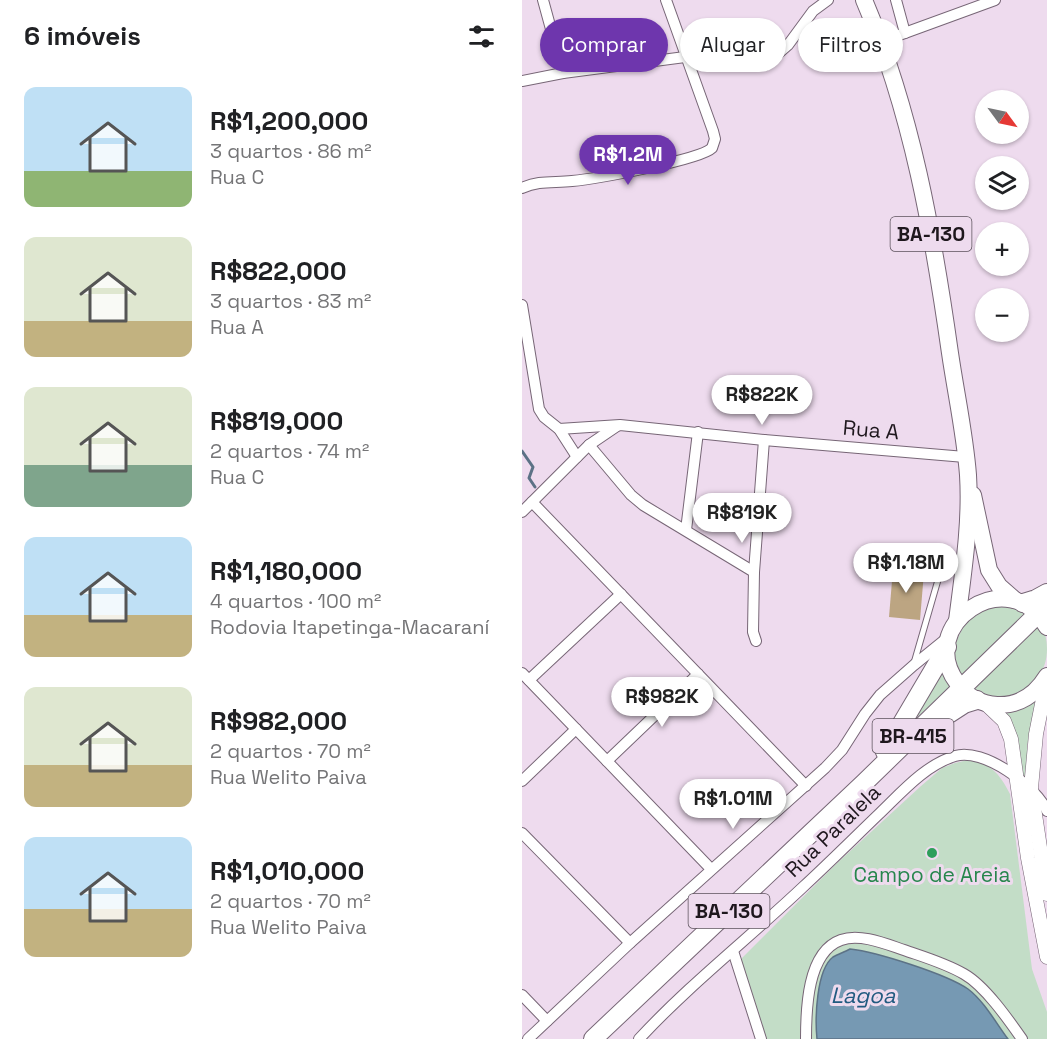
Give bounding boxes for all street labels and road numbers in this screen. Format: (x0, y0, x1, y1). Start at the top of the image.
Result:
road number: BA-130 (890, 217, 972, 251)
street label: Rua A (842, 414, 900, 445)
road number: BR-415 (872, 719, 954, 753)
street label: Rua Paralela (779, 778, 886, 883)
road number: BA-130 (688, 894, 770, 928)

